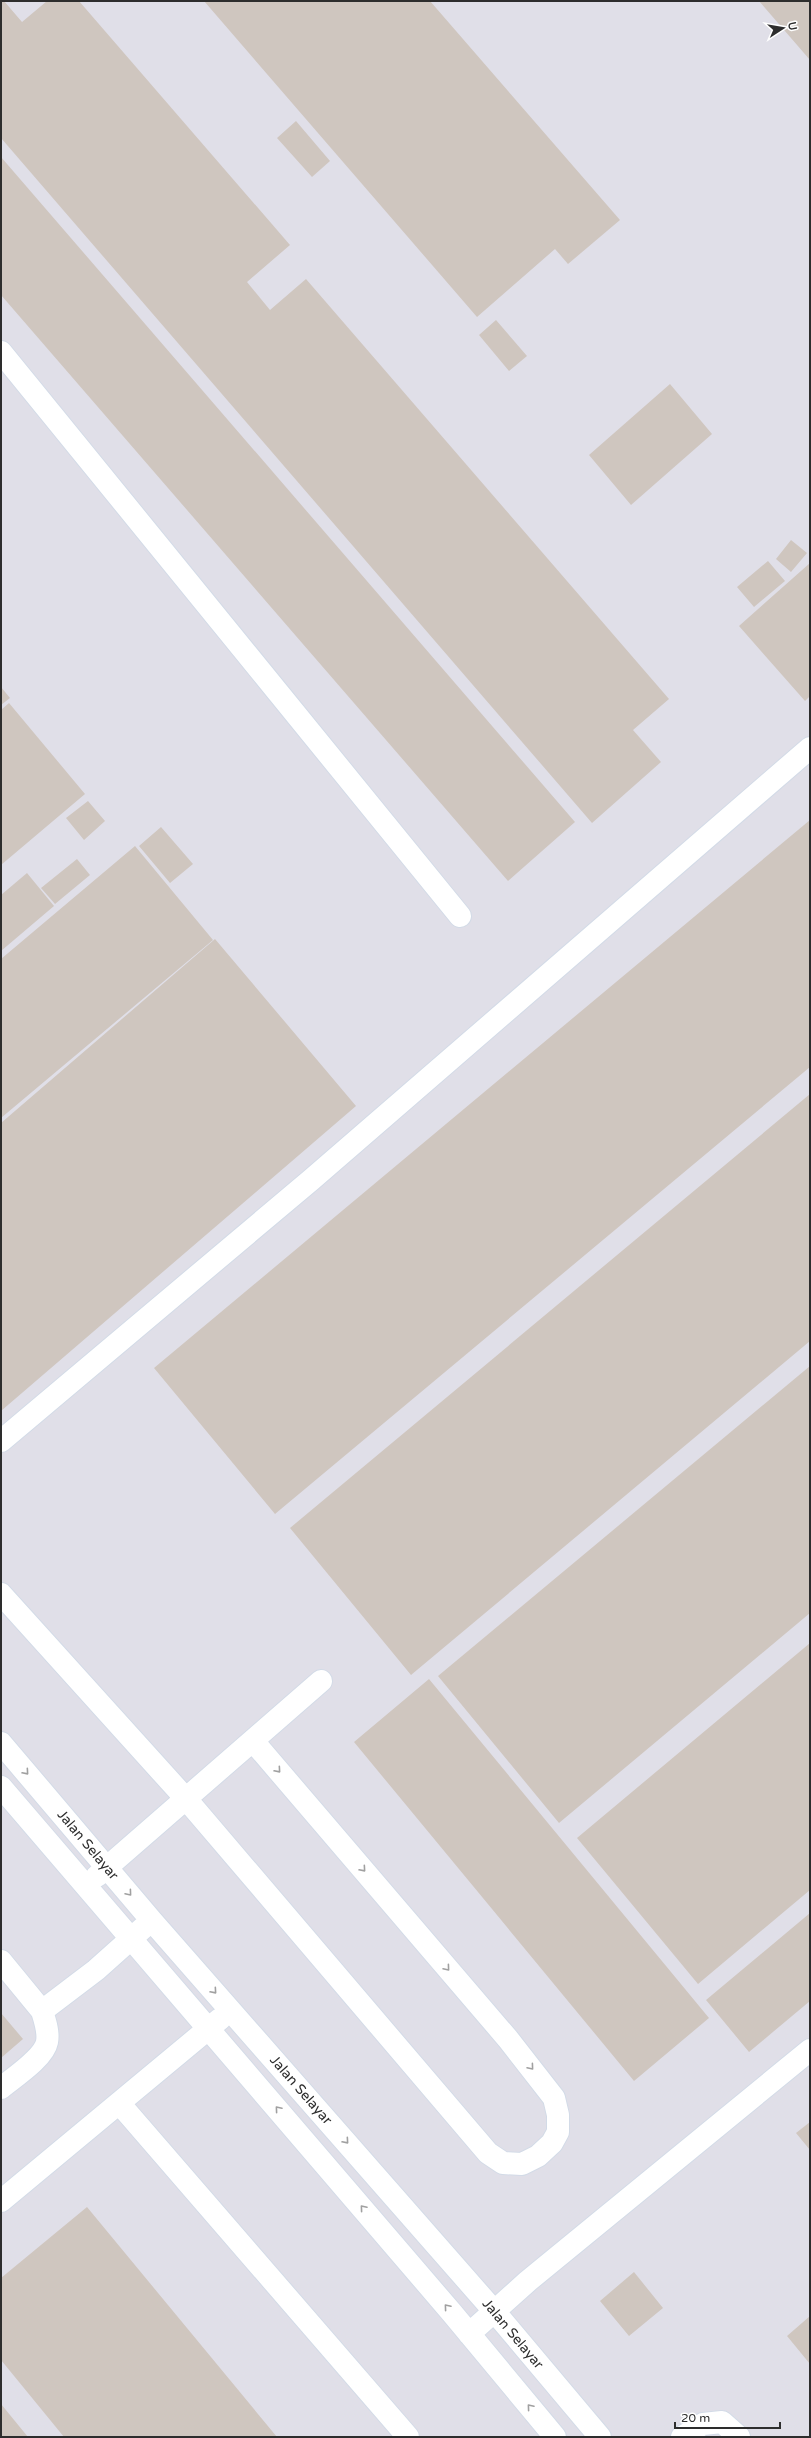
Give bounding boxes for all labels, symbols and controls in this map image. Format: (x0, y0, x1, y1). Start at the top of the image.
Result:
north arrow (763, 8, 803, 48)
text: U (785, 21, 800, 31)
one-way arrow (274, 1766, 281, 1773)
one-way arrow (22, 1768, 29, 1775)
street label: Jalan Selayar (54, 1806, 123, 1884)
one-way arrow (359, 1864, 366, 1872)
one-way arrow (124, 1888, 131, 1895)
one-way arrow (442, 1964, 449, 1971)
one-way arrow (210, 1986, 217, 1994)
street label: Jalan Selayar (266, 2052, 336, 2129)
one-way arrow (527, 2062, 534, 2070)
one-way arrow (276, 2107, 283, 2114)
one-way arrow (341, 2136, 349, 2144)
one-way arrow (360, 2206, 367, 2213)
street label: Jalan Selayar (479, 2295, 548, 2373)
one-way arrow (444, 2304, 452, 2312)
one-way arrow (528, 2404, 535, 2412)
scale bar (675, 2404, 780, 2430)
text: 20 m (681, 2411, 710, 2425)

